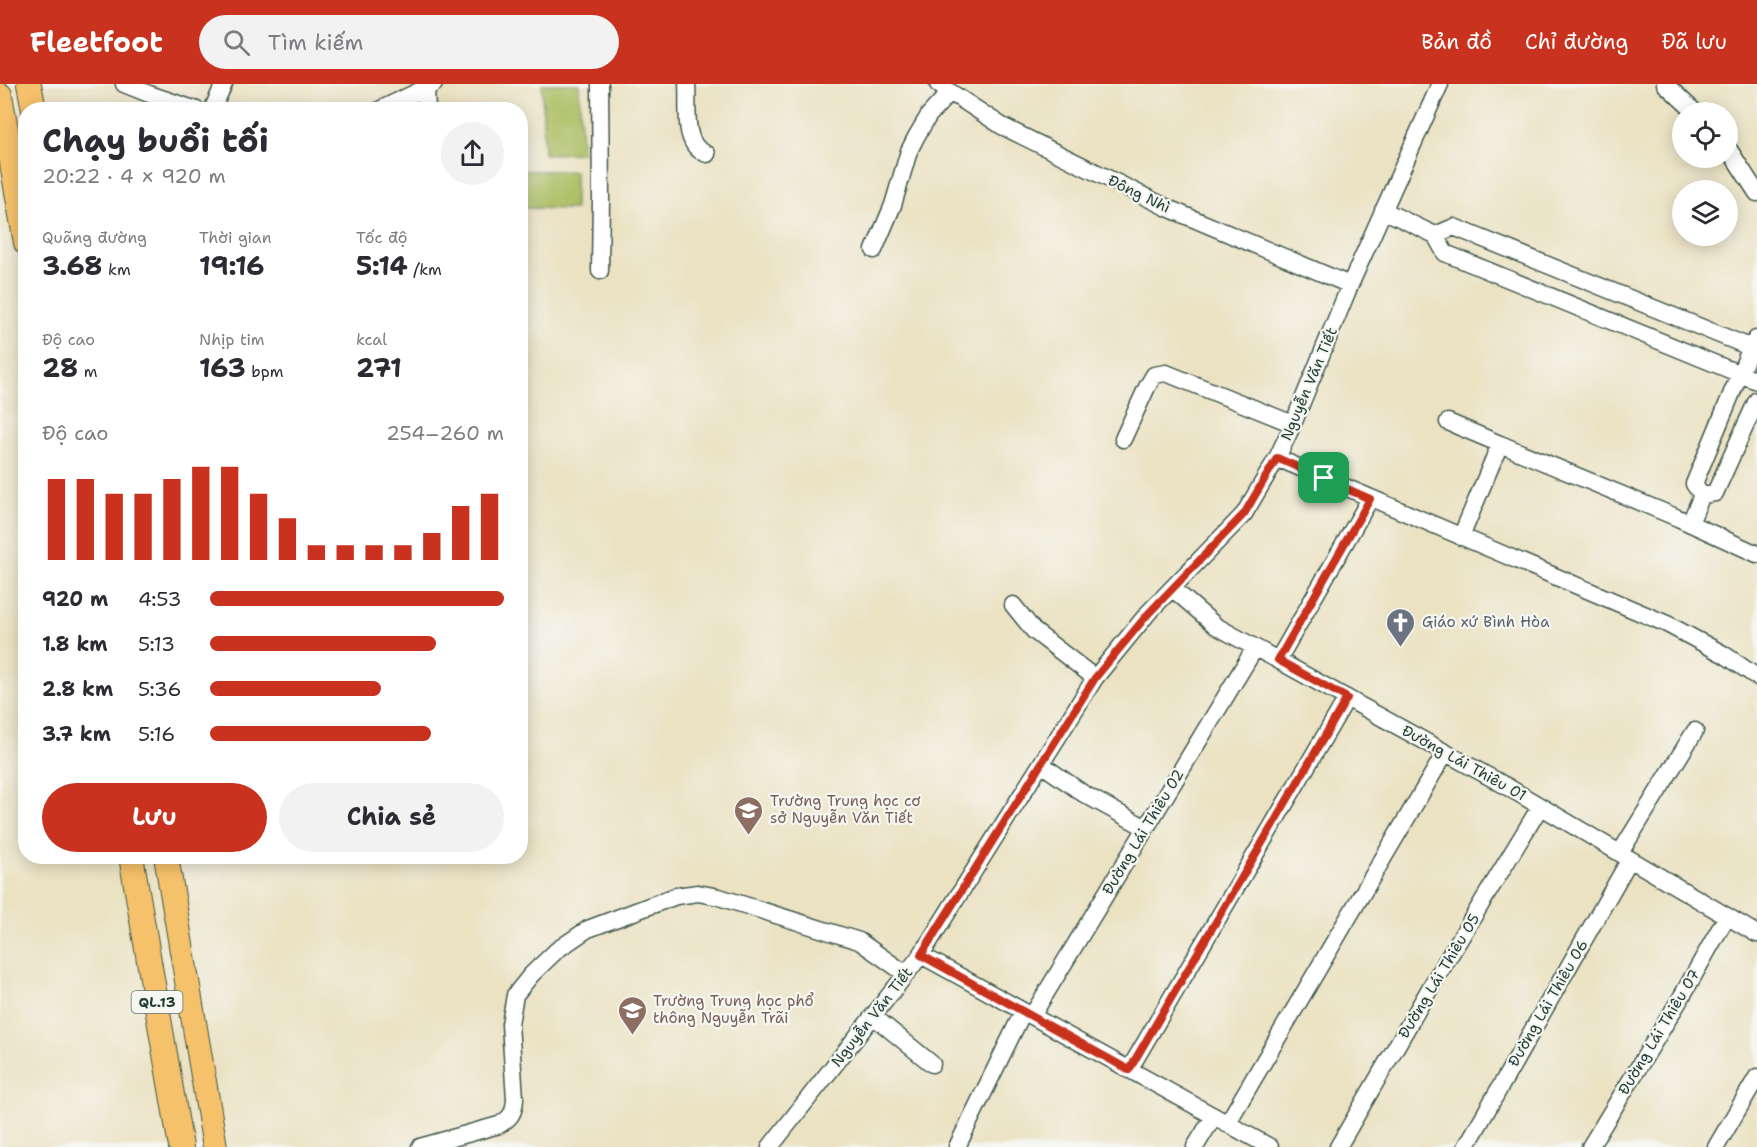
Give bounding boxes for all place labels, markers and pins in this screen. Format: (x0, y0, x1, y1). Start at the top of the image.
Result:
pin (1298, 452, 1349, 503)
church icon: Giáo xứ Bình Hòa (1385, 606, 1417, 648)
place label: Giáo xứ Bình Hòa (1422, 612, 1550, 632)
place label: Trường Trung học cơ sở Nguyễn Văn Tiết (770, 791, 921, 828)
school or university icon: Trường Trung học cơ sở Nguyễn Văn Tiết (733, 794, 765, 836)
place label: Trường Trung học phổ thông Nguyễn Trãi (653, 991, 814, 1028)
school or university icon: Trường Trung học phổ thông Nguyễn Trãi (616, 994, 648, 1036)

